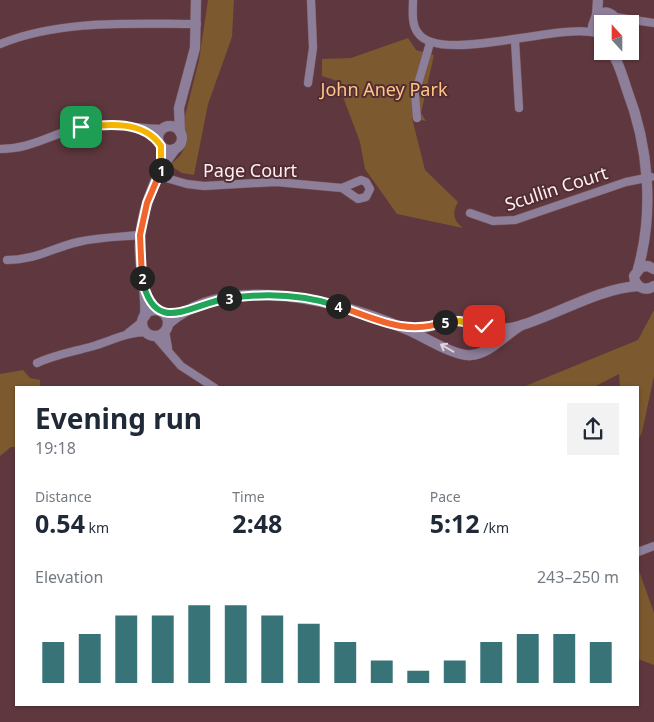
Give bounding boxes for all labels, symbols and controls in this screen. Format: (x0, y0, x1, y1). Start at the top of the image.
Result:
north arrow (594, 15, 639, 60)
map controls (594, 15, 639, 60)
park label: John Aney Park (318, 77, 448, 101)
pin (60, 106, 102, 148)
icon: arrive (67, 113, 95, 141)
pin: 1 (148, 158, 174, 182)
street label: Page Court (203, 158, 298, 182)
street label: Scullin Court (502, 160, 611, 216)
text: 1 (157, 161, 166, 180)
pin: 2 (130, 266, 154, 290)
text: 2 (138, 269, 147, 288)
pin: 3 (216, 286, 242, 310)
text: 3 (225, 289, 234, 308)
pin: 4 (326, 294, 350, 318)
text: 4 (334, 297, 343, 316)
pin (463, 305, 505, 347)
pin: 5 (432, 310, 458, 334)
icon: check (470, 312, 498, 340)
text: 5 (441, 313, 450, 332)
one-way arrow (439, 343, 454, 353)
text: Evening run (35, 399, 202, 437)
button: share (567, 403, 619, 455)
text: 19:18 (35, 437, 76, 459)
text: Distance (35, 487, 92, 506)
text: Time (232, 487, 265, 506)
text: Pace (430, 487, 461, 506)
text: 0.54 (35, 506, 85, 540)
text: 2:48 (232, 506, 282, 540)
text: 5:12 (430, 506, 480, 540)
text: km (85, 518, 109, 537)
text: /km (480, 518, 509, 537)
text: Elevation (35, 566, 103, 588)
text: 243–250 m (537, 566, 619, 588)

